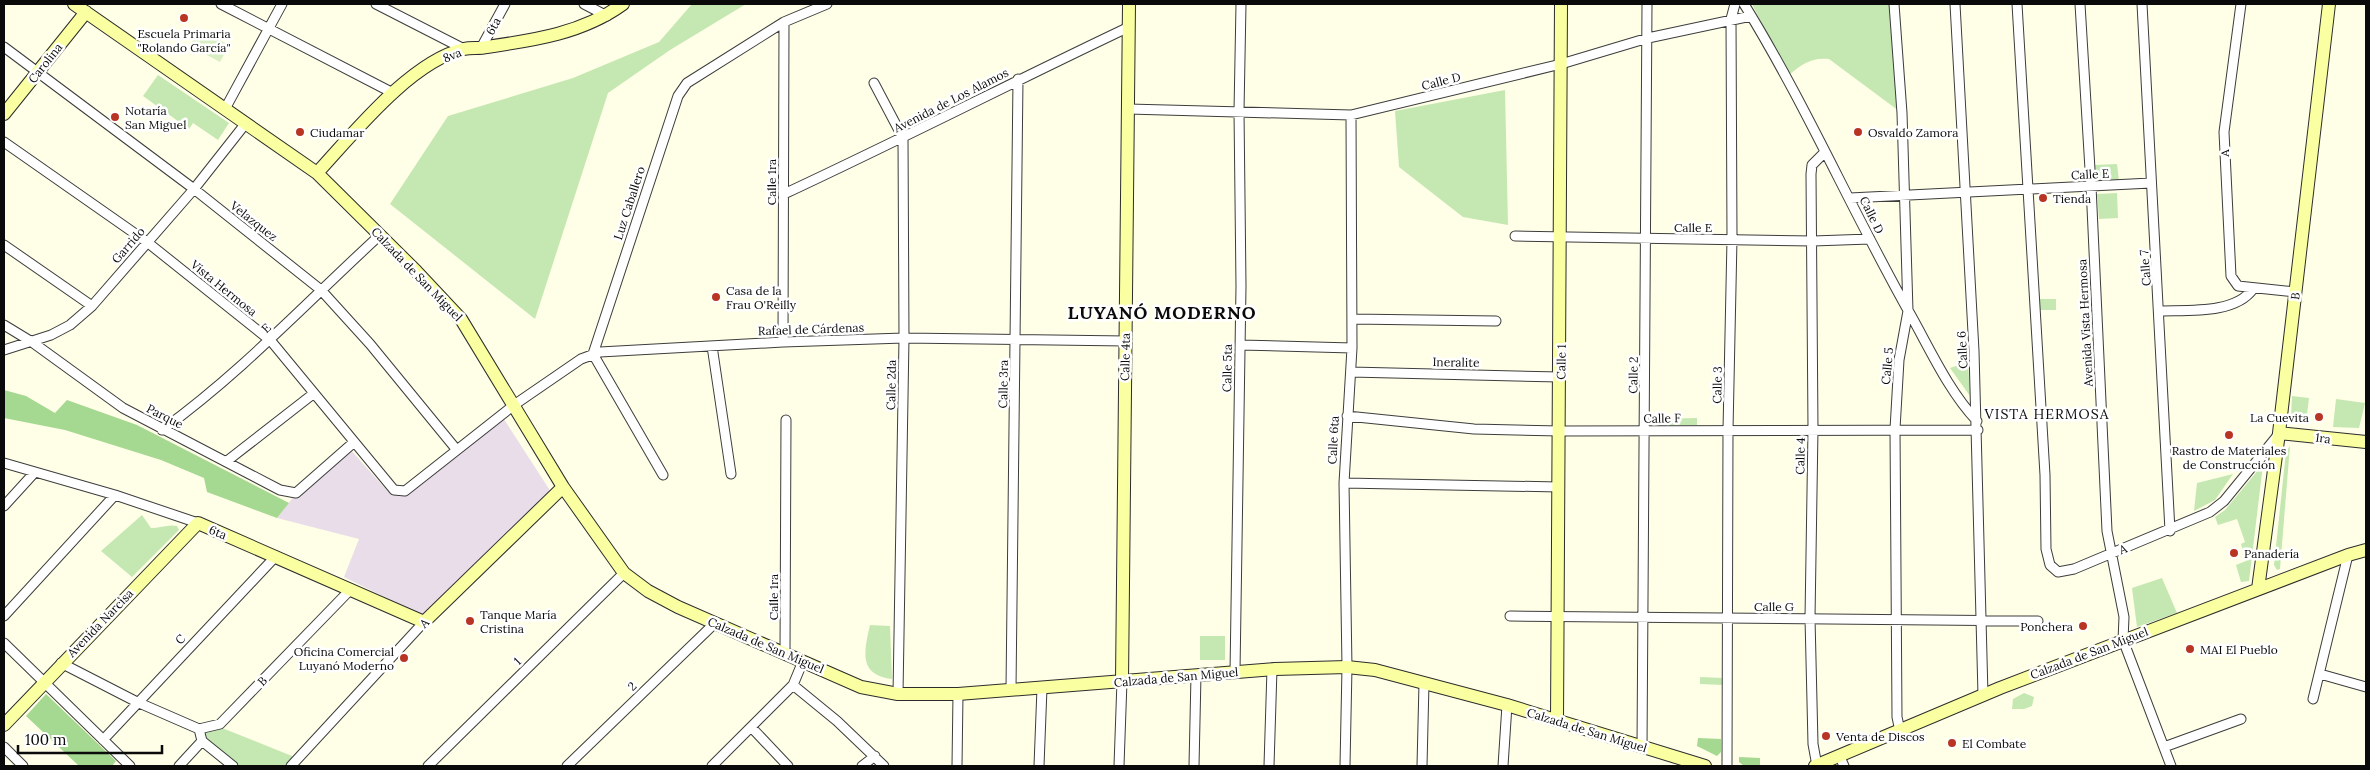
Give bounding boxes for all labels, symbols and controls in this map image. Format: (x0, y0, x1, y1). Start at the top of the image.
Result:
marker: Escuela Primaria "Rolando García" (178, 12, 190, 24)
street label: 6ta (482, 15, 504, 37)
place label: Escuela Primaria "Rolando García" (137, 26, 231, 55)
street label: Carolina (25, 40, 65, 86)
street label: 8va (440, 45, 464, 65)
street label: Avenida de Los Alamos (890, 64, 1011, 136)
street label: Calle D (1420, 69, 1462, 93)
place label: Notaría San Miguel (125, 103, 186, 132)
marker: Notaría San Miguel (109, 111, 121, 123)
place label: Ciudamar (310, 125, 365, 140)
place label: Osvaldo Zamora (1868, 125, 1958, 140)
marker: Ciudamar (294, 126, 306, 138)
marker: Osvaldo Zamora (1852, 126, 1864, 138)
street label: A (2217, 149, 2232, 158)
street label: Calle 1ra (764, 159, 779, 205)
street label: Luz Caballero (610, 164, 648, 242)
street label: Calle E (2071, 166, 2109, 182)
place label: Tienda (2053, 191, 2091, 206)
marker: Tienda (2037, 192, 2049, 204)
street label: Calle D (1857, 194, 1887, 236)
street label: Velazquez (226, 197, 281, 244)
street label: Calle E (1674, 220, 1712, 235)
street label: Garrido (108, 224, 148, 266)
street label: Calzada de San Miguel (368, 224, 466, 324)
street label: Calle 7 (2136, 249, 2154, 287)
street label: Vista Hermosa (187, 256, 260, 319)
street label: Avenida Vista Hermosa (2074, 259, 2096, 388)
place label: Casa de la Frau O'Reilly (726, 283, 797, 312)
marker: Casa de la Frau O'Reilly (710, 291, 722, 303)
street label: B (2287, 291, 2303, 301)
district label: LUYANÓ MODERNO (1068, 301, 1256, 324)
street label: E (258, 320, 274, 336)
street label: Rafael de Cárdenas (758, 320, 865, 338)
street label: Calle 6 (1954, 331, 1970, 369)
street label: Calle 4ta (1117, 333, 1133, 381)
street label: Calle 5ta (1219, 344, 1235, 392)
street label: Calle 1 (1553, 344, 1569, 380)
street label: Calle 5 (1878, 347, 1896, 385)
street label: Ineralite (1432, 354, 1480, 370)
street label: Calle 2 (1625, 356, 1641, 394)
street label: Calle 3ra (995, 359, 1011, 409)
street label: Calle 2da (883, 360, 899, 410)
street label: Calle 3 (1709, 366, 1725, 404)
street label: Parque (144, 400, 186, 432)
district label: VISTA HERMOSA (1984, 405, 2109, 423)
street label: Calle F (1643, 410, 1681, 426)
place label: La Cuevita (2250, 410, 2309, 425)
marker: La Cuevita (2313, 411, 2325, 423)
street label: Calle 6ta (1324, 415, 1342, 465)
marker: Rastro de Materiales de Construcción (2223, 429, 2235, 441)
street label: 1ra (2314, 430, 2332, 446)
street label: Calle 4 (1792, 437, 1808, 475)
place label: Rastro de Materiales de Construcción (2172, 443, 2287, 472)
street label: 6ta (207, 522, 229, 542)
street label: A (2116, 540, 2130, 558)
place label: Panadería (2244, 546, 2299, 561)
marker: Panadería (2228, 547, 2240, 559)
street label: Calle 1ra (766, 574, 781, 620)
street label: Avenida Narcisa (63, 586, 136, 661)
street label: Calle G (1754, 599, 1794, 614)
place label: Tanque María Cristina (480, 607, 557, 636)
street label: Calzada de San Miguel (706, 614, 826, 676)
street label: A (415, 615, 432, 632)
marker: Tanque María Cristina (464, 615, 476, 627)
place label: Ponchera (2020, 619, 2073, 634)
marker: Ponchera (2077, 620, 2089, 632)
street label: Calzada de San Miguel (2028, 624, 2150, 682)
street label: C (172, 630, 189, 647)
place label: MAI El Pueblo (2200, 642, 2278, 657)
marker: MAI El Pueblo (2184, 643, 2196, 655)
place label: Oficina Comercial Luyanó Moderno (294, 644, 394, 673)
marker: Oficina Comercial Luyanó Moderno (398, 652, 410, 664)
street label: 1 (510, 654, 524, 668)
street label: Calzada de San Miguel (1113, 664, 1239, 690)
street label: B (254, 673, 270, 689)
street label: 2 (624, 678, 640, 694)
street label: Calzada de San Miguel (1525, 705, 1649, 755)
scale bar (18, 722, 161, 754)
place label: Venta de Discos (1835, 729, 1925, 744)
text: 100 m (25, 730, 66, 749)
marker: Venta de Discos (1820, 730, 1832, 742)
place label: El Combate (1962, 736, 2027, 751)
marker: El Combate (1946, 737, 1958, 749)

